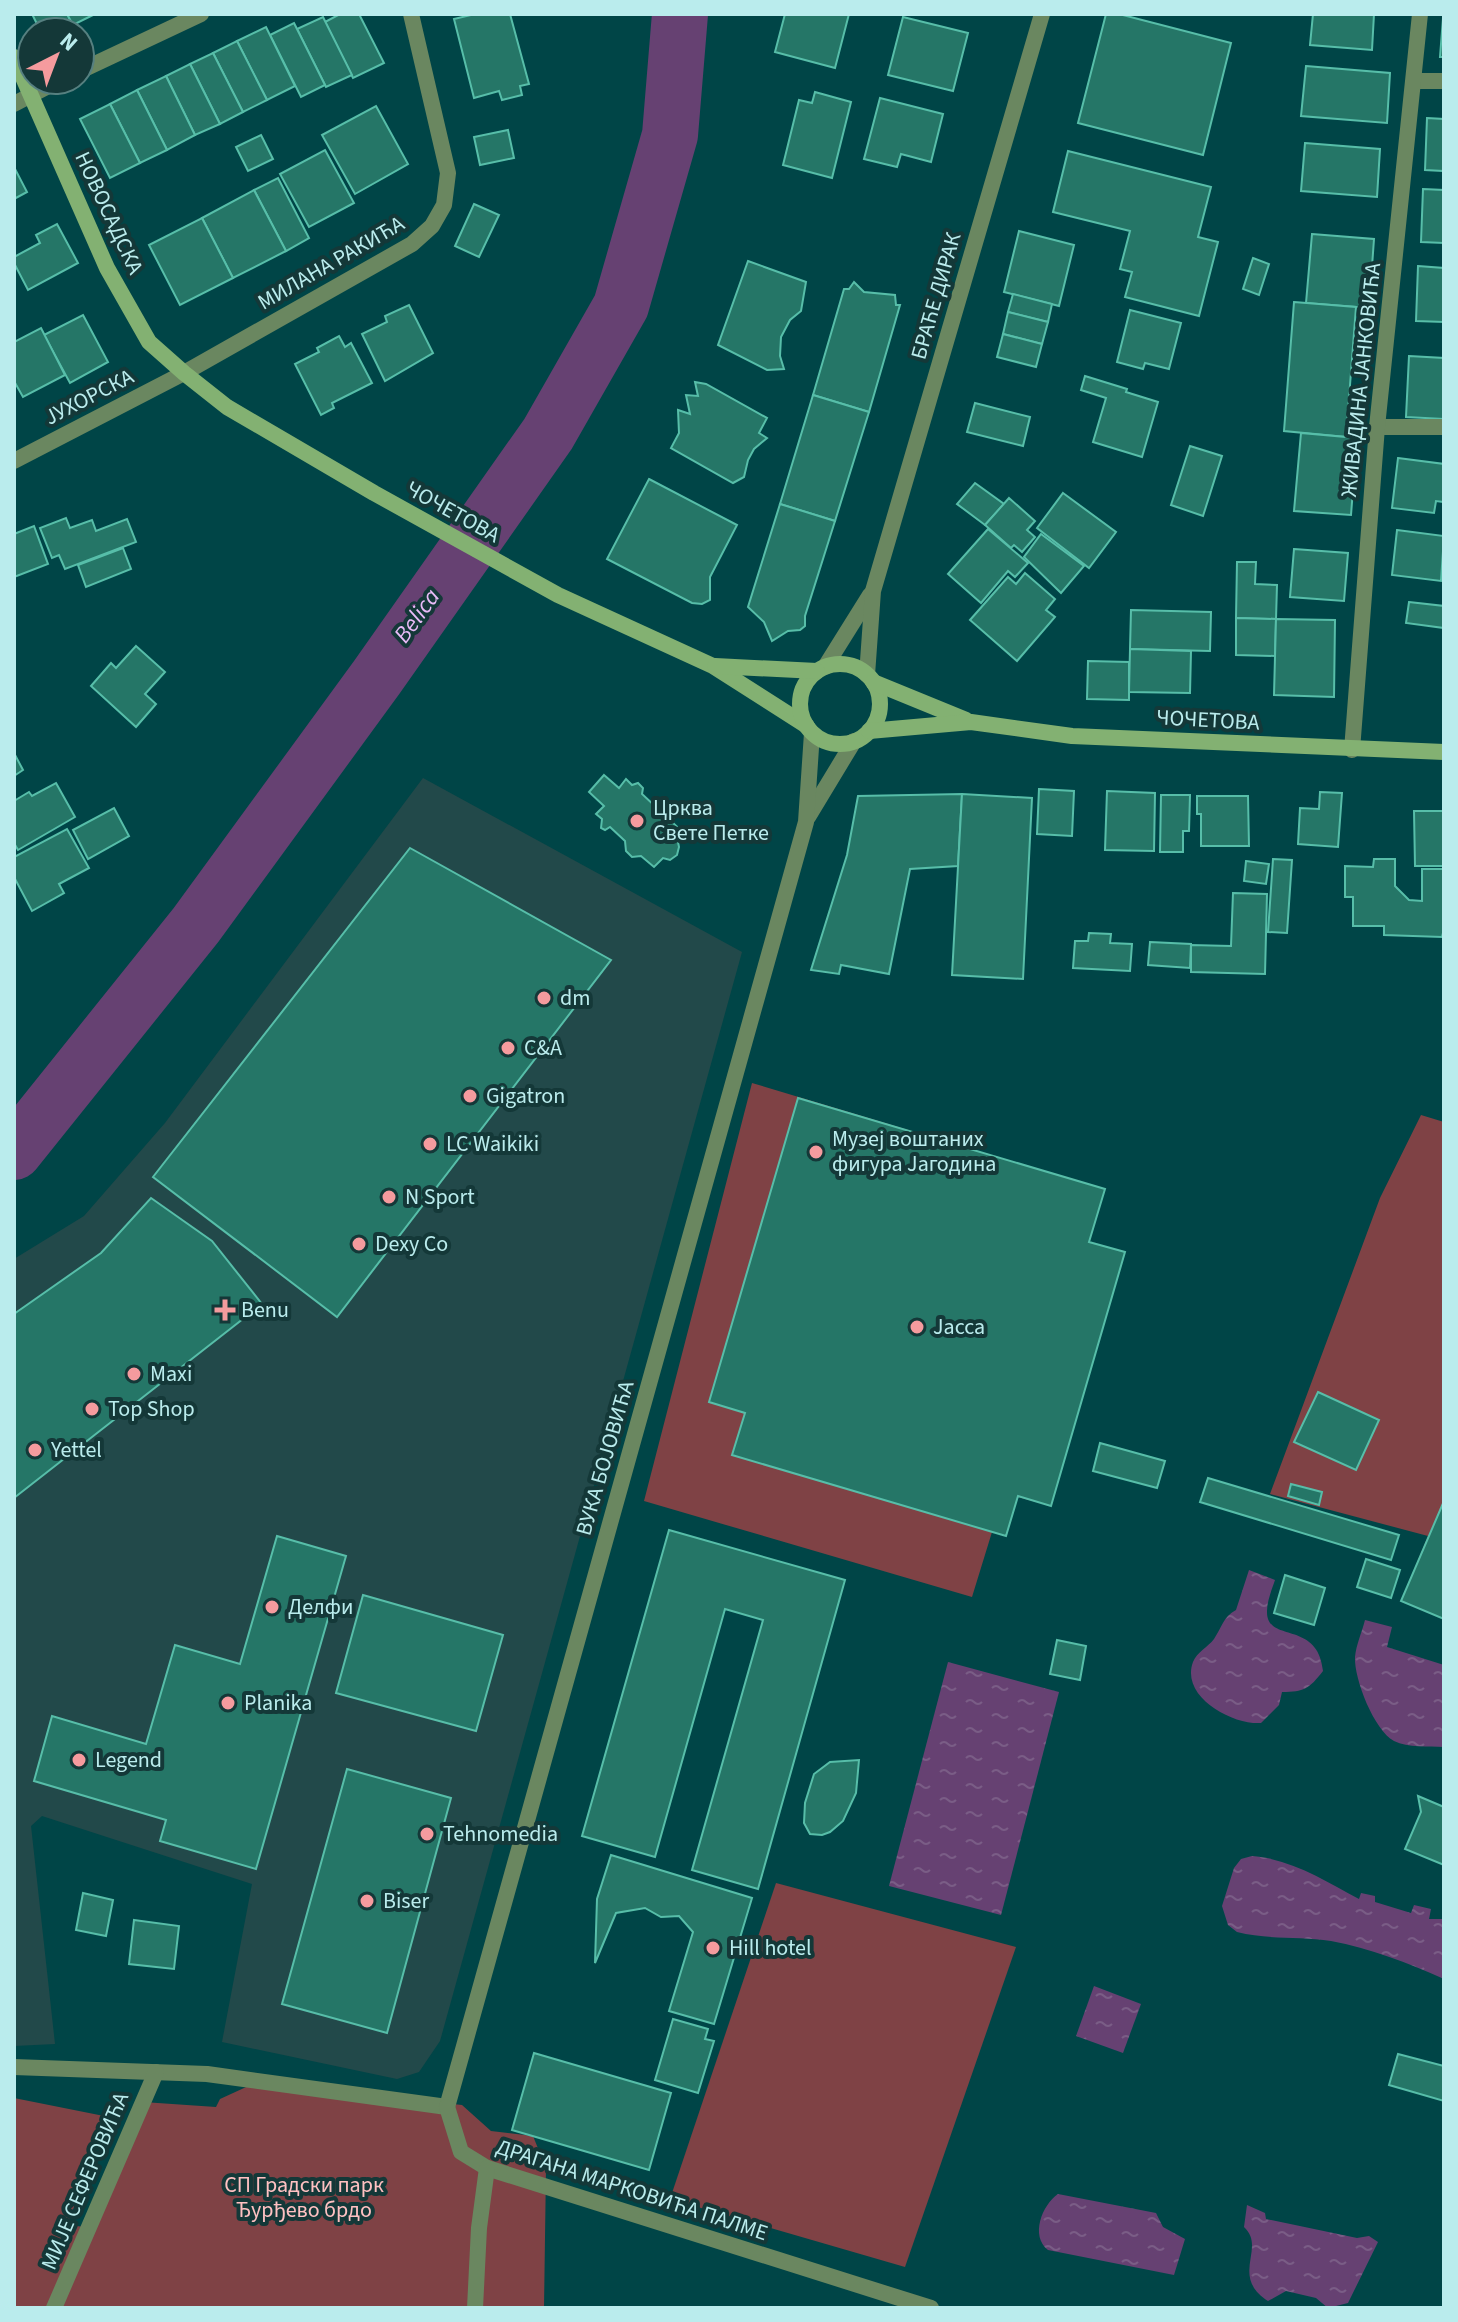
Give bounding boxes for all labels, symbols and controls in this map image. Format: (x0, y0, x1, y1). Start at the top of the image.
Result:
north arrow (16, 16, 96, 96)
text: N (53, 25, 85, 59)
street label: НОВОСАДСКА (67, 146, 151, 280)
street label: МИЛАНА РАКИЋА (252, 208, 410, 318)
street label: БРАЋЕ ДИРАК (903, 229, 969, 363)
street label: ЖИВАДИНА ЈАНКОВИЋА (1333, 261, 1389, 499)
street label: ЈУХОРСКА (39, 361, 139, 433)
street label: ЧОЧЕТОВА (400, 473, 506, 551)
water label: Belica (385, 581, 449, 650)
street label: ЧОЧЕТОВА (1156, 701, 1260, 739)
place label: Црква Свете Петке (653, 792, 769, 849)
marker: Црква Свете Петке (628, 812, 646, 830)
place label: dm (560, 982, 590, 1014)
marker: dm (535, 989, 553, 1007)
place label: C&A (524, 1032, 562, 1064)
marker: C&A (499, 1039, 517, 1057)
place label: Gigatron (486, 1080, 565, 1112)
marker: Gigatron (461, 1087, 479, 1105)
place label: Музеј воштаних фигура Јагодина (832, 1123, 996, 1180)
place label: LC Waikiki (446, 1128, 539, 1160)
marker: LC Waikiki (421, 1135, 439, 1153)
marker: Музеј воштаних фигура Јагодина (807, 1143, 825, 1161)
place label: N Sport (405, 1181, 475, 1213)
marker: N Sport (380, 1188, 398, 1206)
place label: Dexy Co (375, 1228, 448, 1260)
marker: Dexy Co (350, 1235, 368, 1253)
place label: Benu (241, 1294, 289, 1326)
marker: Benu (216, 1301, 234, 1319)
place label: Јасса (933, 1311, 985, 1343)
marker: Јасса (908, 1318, 926, 1336)
place label: Maxi (150, 1358, 192, 1390)
marker: Maxi (125, 1365, 143, 1383)
street label: ВУКА БОЈОВИЋА (568, 1377, 642, 1539)
place label: Top Shop (108, 1393, 195, 1425)
marker: Top Shop (83, 1400, 101, 1418)
place label: Yettel (50, 1434, 102, 1466)
marker: Yettel (26, 1441, 44, 1459)
place label: Делфи (288, 1591, 353, 1623)
marker: Делфи (263, 1598, 281, 1616)
place label: Planika (244, 1687, 312, 1719)
marker: Planika (219, 1694, 237, 1712)
place label: Legend (95, 1744, 162, 1776)
marker: Legend (70, 1751, 88, 1769)
place label: Tehnomedia (443, 1818, 558, 1850)
marker: Tehnomedia (418, 1825, 436, 1843)
place label: Biser (383, 1885, 429, 1917)
marker: Biser (358, 1892, 376, 1910)
place label: Hill hotel (729, 1932, 812, 1964)
marker: Hill hotel (704, 1939, 722, 1957)
street label: МИЈЕ СЕФЕРОВИЋА (33, 2087, 137, 2275)
street label: ДРАГАНА МАРКОВИЋА ПАЛМЕ (492, 2131, 772, 2249)
park label: СП Градски парк Ђурђево брдо (224, 2169, 384, 2226)

